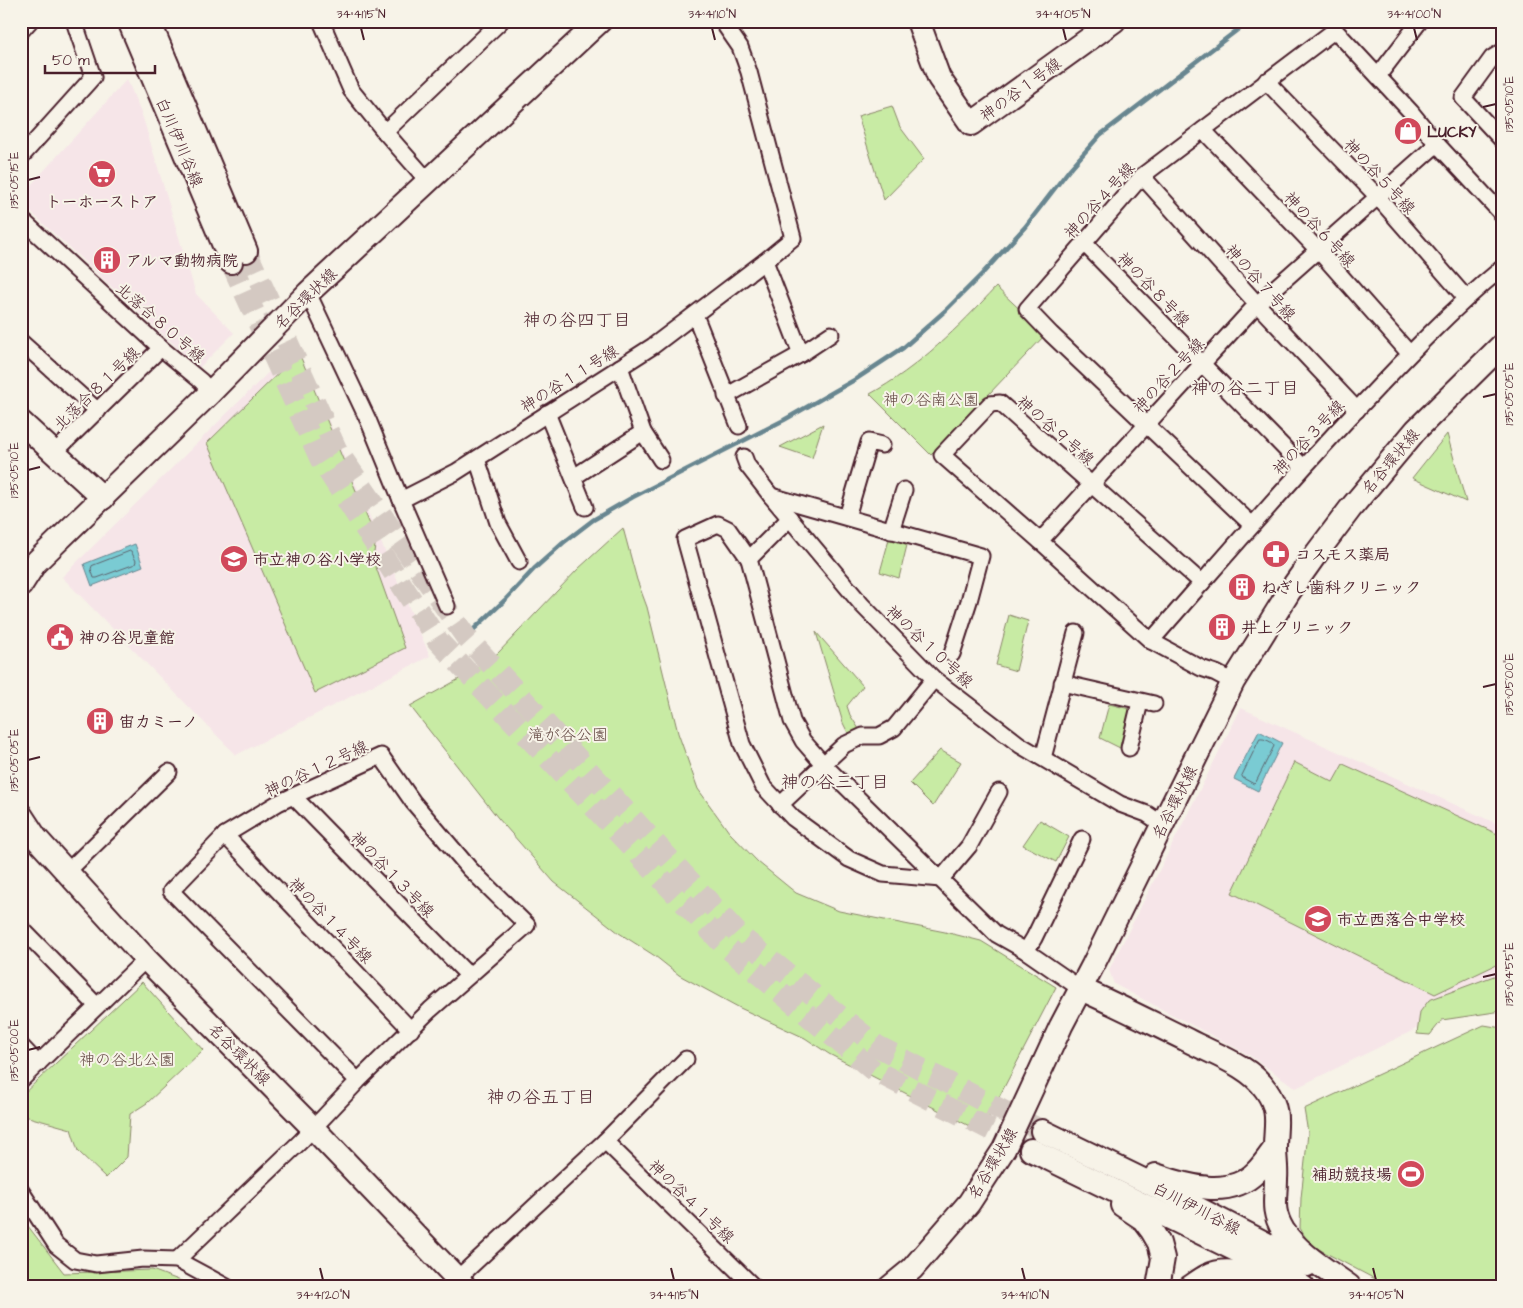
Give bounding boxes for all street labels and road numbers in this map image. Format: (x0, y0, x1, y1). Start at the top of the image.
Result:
street label: 神の谷１号線 (975, 53, 1066, 127)
street label: 白川伊川谷線 (150, 94, 208, 191)
street label: 神の谷５号線 (1338, 134, 1420, 219)
street label: 神の谷４号線 (1059, 158, 1140, 244)
street label: 神の谷６号線 (1278, 187, 1360, 272)
street label: 神の谷７号線 (1220, 240, 1301, 326)
street label: 神の谷８号線 (1112, 248, 1195, 332)
street label: 名谷環状線 (269, 263, 342, 334)
street label: 北落合８０号線 (111, 278, 210, 368)
street label: 神の谷２号線 (1128, 333, 1210, 418)
street label: 神の谷１１号線 (516, 340, 623, 418)
street label: 北落合８１号線 (49, 342, 145, 436)
street label: 神の谷９号線 (1012, 391, 1099, 471)
street label: 神の谷３号線 (1268, 395, 1350, 480)
street label: 名谷環状線 (1357, 424, 1425, 499)
street label: 神の谷１０号線 (881, 600, 978, 693)
street label: 神の谷１２号線 (261, 735, 372, 803)
street label: 名谷環状線 (1147, 762, 1203, 843)
street label: 神の谷１３号線 (345, 827, 439, 923)
street label: 神の谷１４号線 (283, 873, 377, 969)
street label: 名谷環状線 (203, 1019, 275, 1091)
street label: 名谷環状線 (963, 1124, 1023, 1203)
street label: 神の谷４１号線 (643, 1155, 739, 1249)
street label: 白川伊川谷線 (1149, 1177, 1244, 1240)

